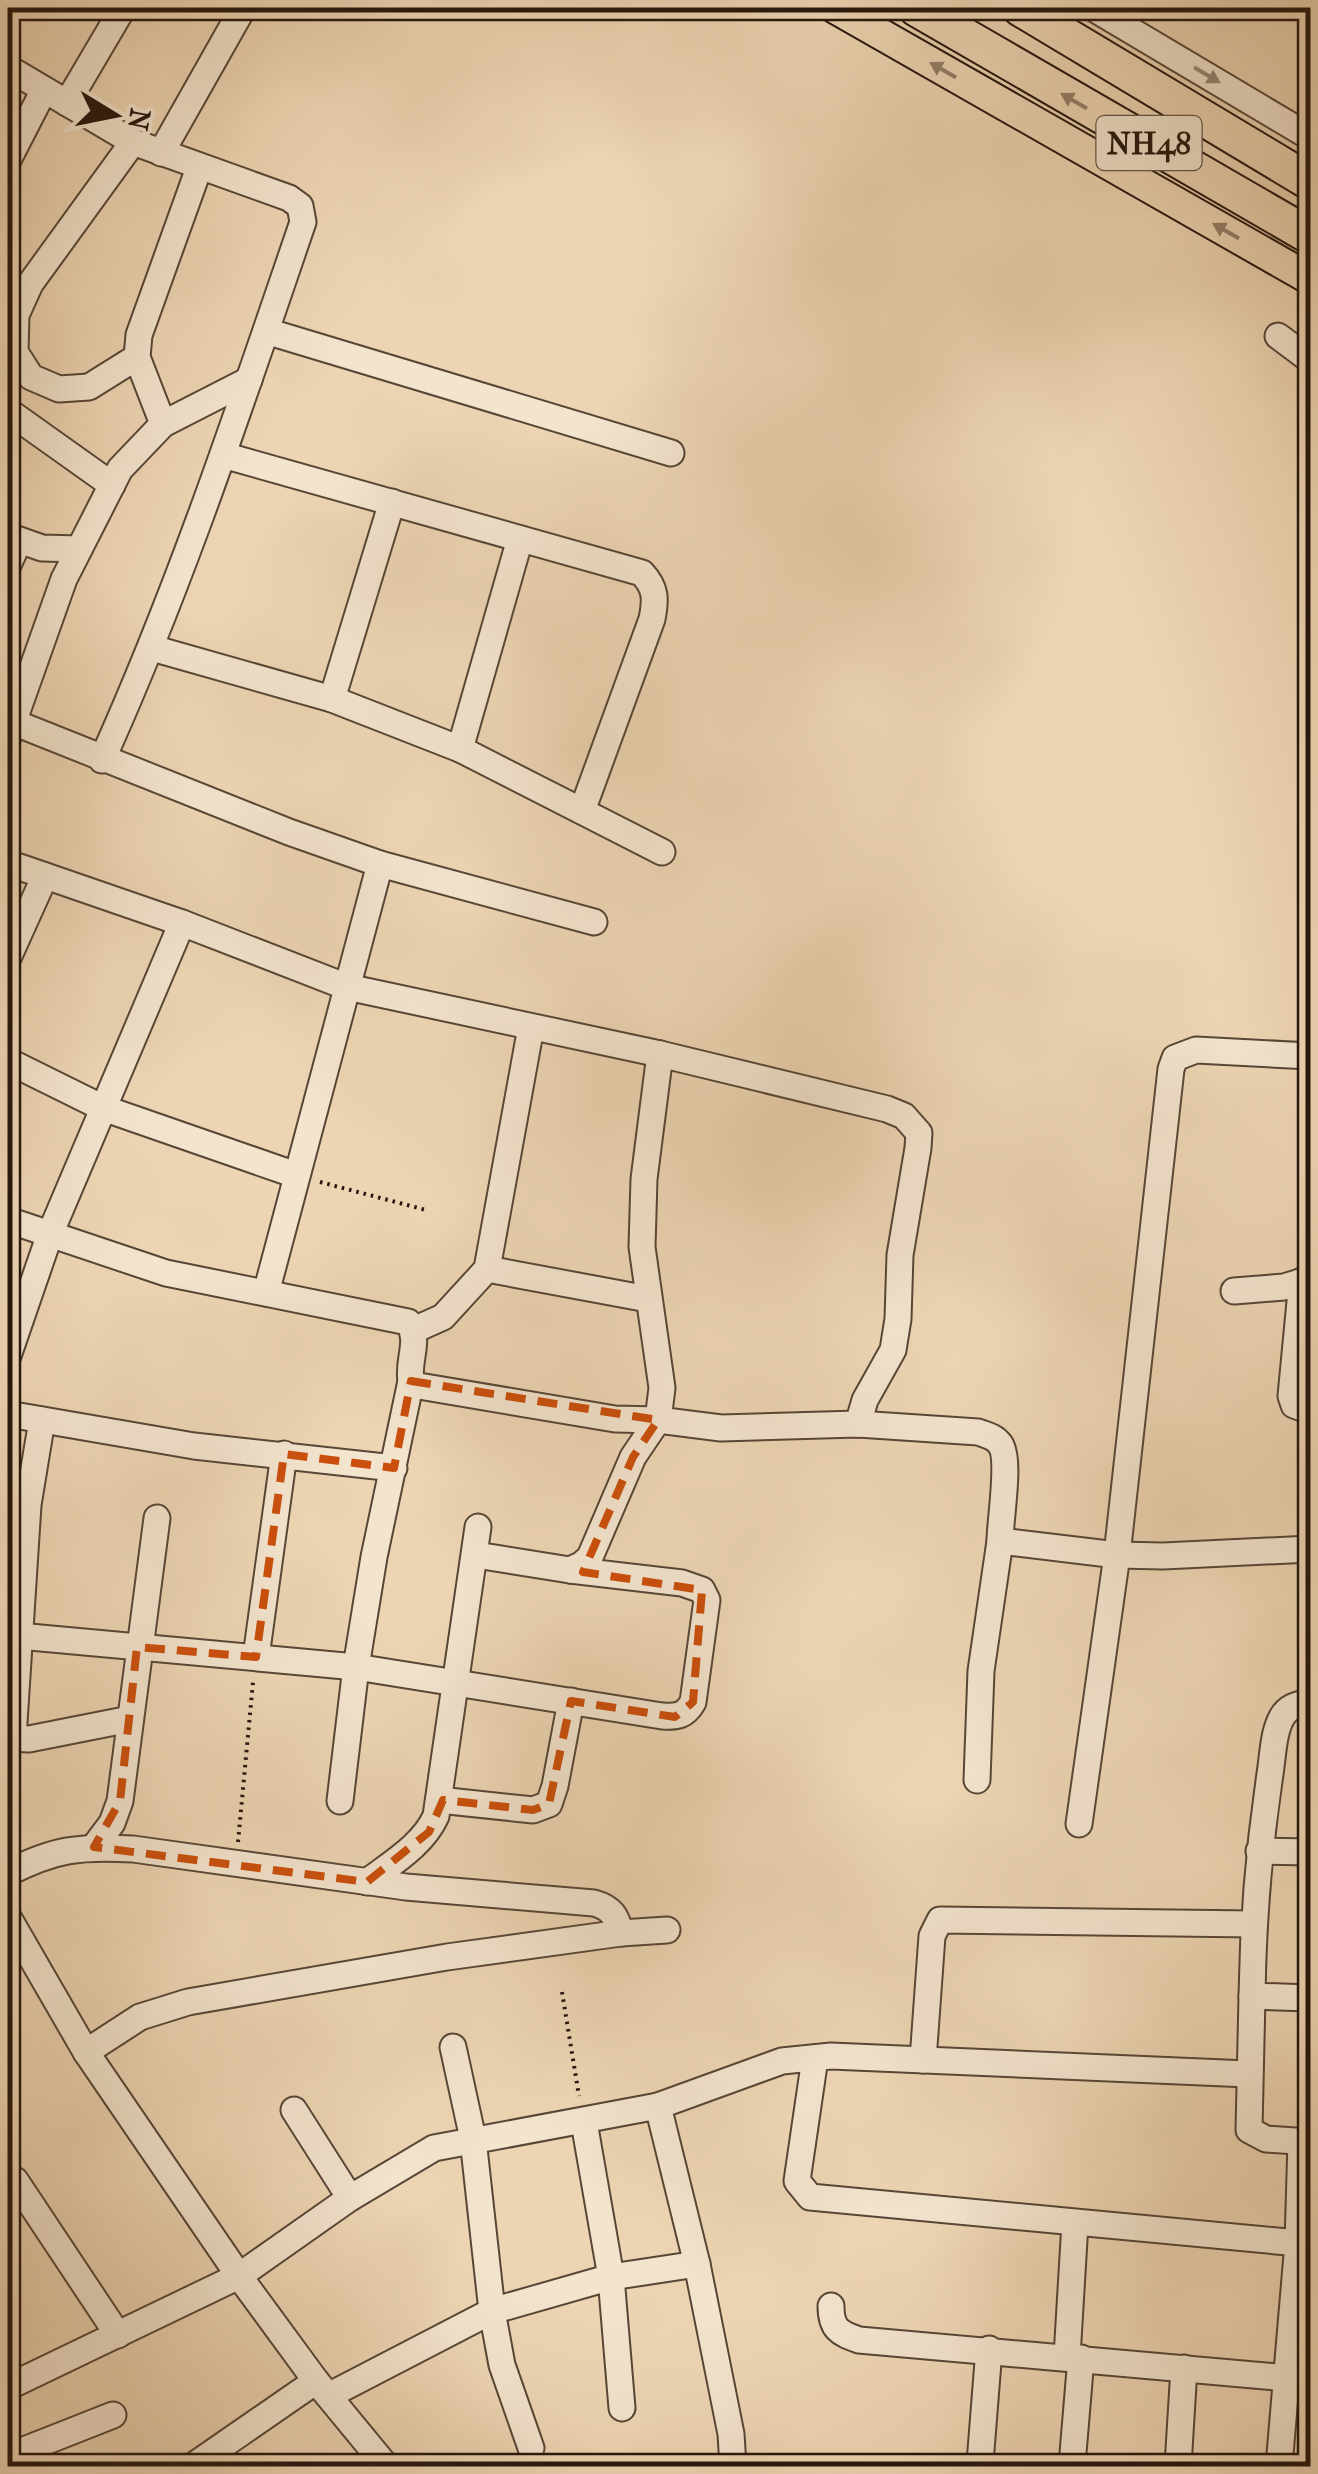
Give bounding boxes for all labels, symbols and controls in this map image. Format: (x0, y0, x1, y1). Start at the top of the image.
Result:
one-way arrow (929, 61, 958, 78)
north arrow (65, 65, 165, 165)
one-way arrow (1193, 66, 1221, 83)
one-way arrow (1060, 92, 1088, 110)
text: N (121, 106, 157, 133)
road number: NH48 (1096, 116, 1202, 170)
one-way arrow (1212, 222, 1240, 240)

